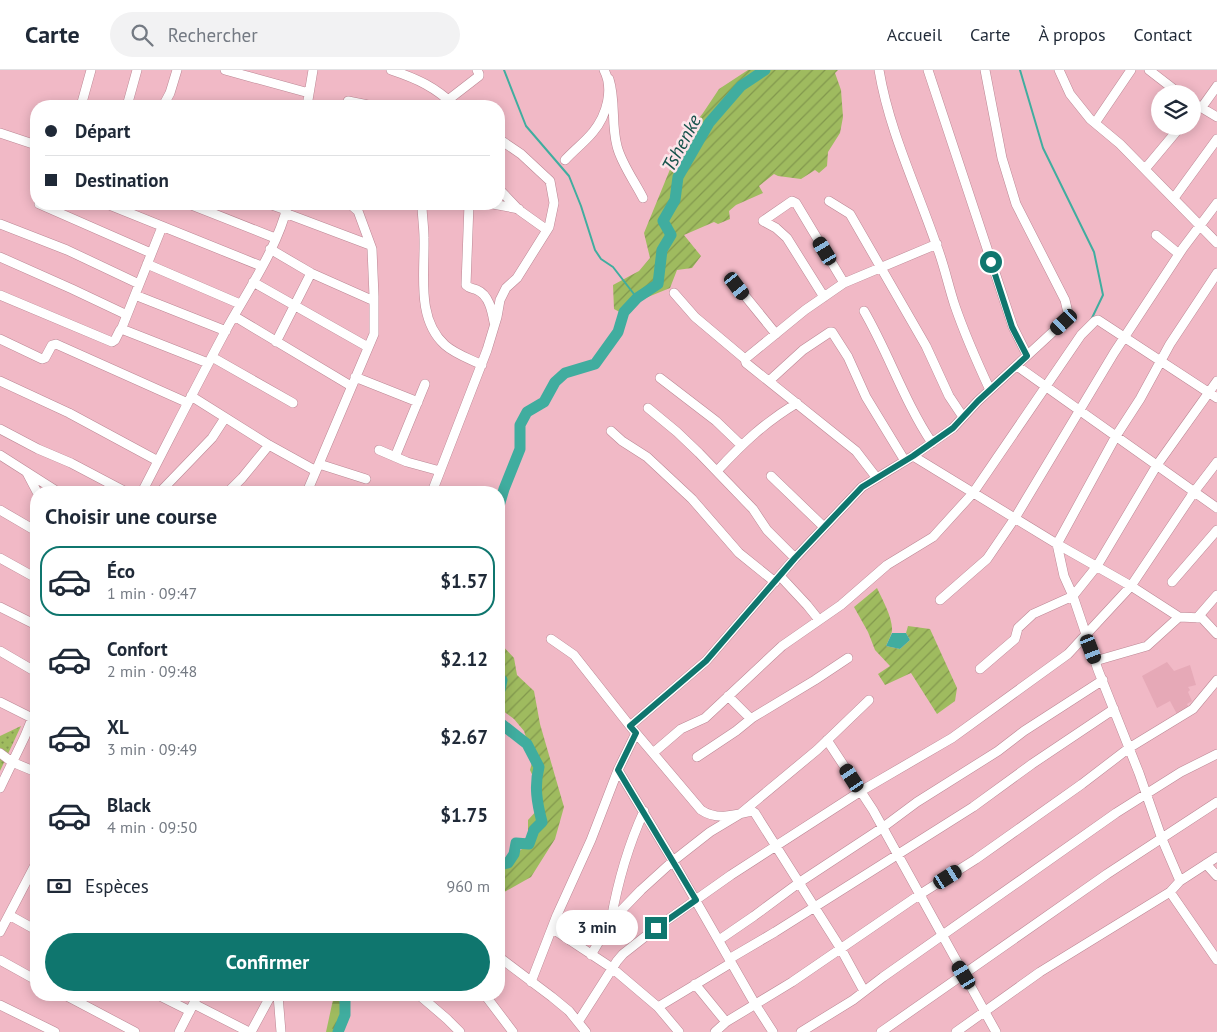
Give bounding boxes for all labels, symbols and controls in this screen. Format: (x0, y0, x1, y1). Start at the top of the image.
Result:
search box (110, 12, 460, 57)
text: Carte (25, 19, 80, 50)
icon: search (128, 21, 156, 49)
text: Rechercher (168, 23, 258, 47)
text: Accueil (887, 23, 942, 46)
text: Carte (970, 23, 1011, 46)
text: À propos (1039, 23, 1106, 46)
text: Contact (1134, 23, 1192, 46)
map controls (1151, 85, 1201, 135)
button: layers (1151, 85, 1201, 135)
water label: Tshenke (656, 110, 706, 176)
text: Départ (75, 119, 131, 143)
text: Destination (75, 168, 169, 192)
car (810, 234, 839, 268)
route start (980, 251, 1002, 273)
car (721, 270, 752, 302)
car (1047, 306, 1080, 338)
text: Choisir une course (45, 502, 217, 530)
icon: car (47, 559, 92, 604)
text: Éco (107, 559, 135, 583)
text: $1.57 (440, 569, 488, 593)
text: 1 min · 09:47 (107, 583, 197, 603)
car (1078, 632, 1103, 666)
icon: car (47, 637, 92, 682)
text: Confort (107, 637, 168, 661)
text: $2.12 (440, 647, 488, 671)
text: 2 min · 09:48 (107, 661, 197, 681)
icon: car (47, 715, 92, 760)
text: XL (107, 715, 129, 739)
text: $2.67 (440, 725, 488, 749)
text: 3 min · 09:49 (107, 739, 197, 759)
car (837, 761, 866, 795)
icon: car (47, 793, 92, 838)
text: Black (107, 793, 151, 817)
text: $1.75 (440, 803, 488, 827)
text: 4 min · 09:50 (107, 817, 197, 837)
car (931, 863, 964, 891)
icon: cash (45, 872, 73, 900)
text: Espèces (85, 874, 149, 898)
text: 960 m (447, 876, 490, 896)
callout: 3 min (556, 910, 638, 946)
text: 3 min (577, 917, 617, 937)
route end (645, 917, 667, 939)
button: Confirmer (45, 933, 490, 991)
car (949, 958, 978, 992)

